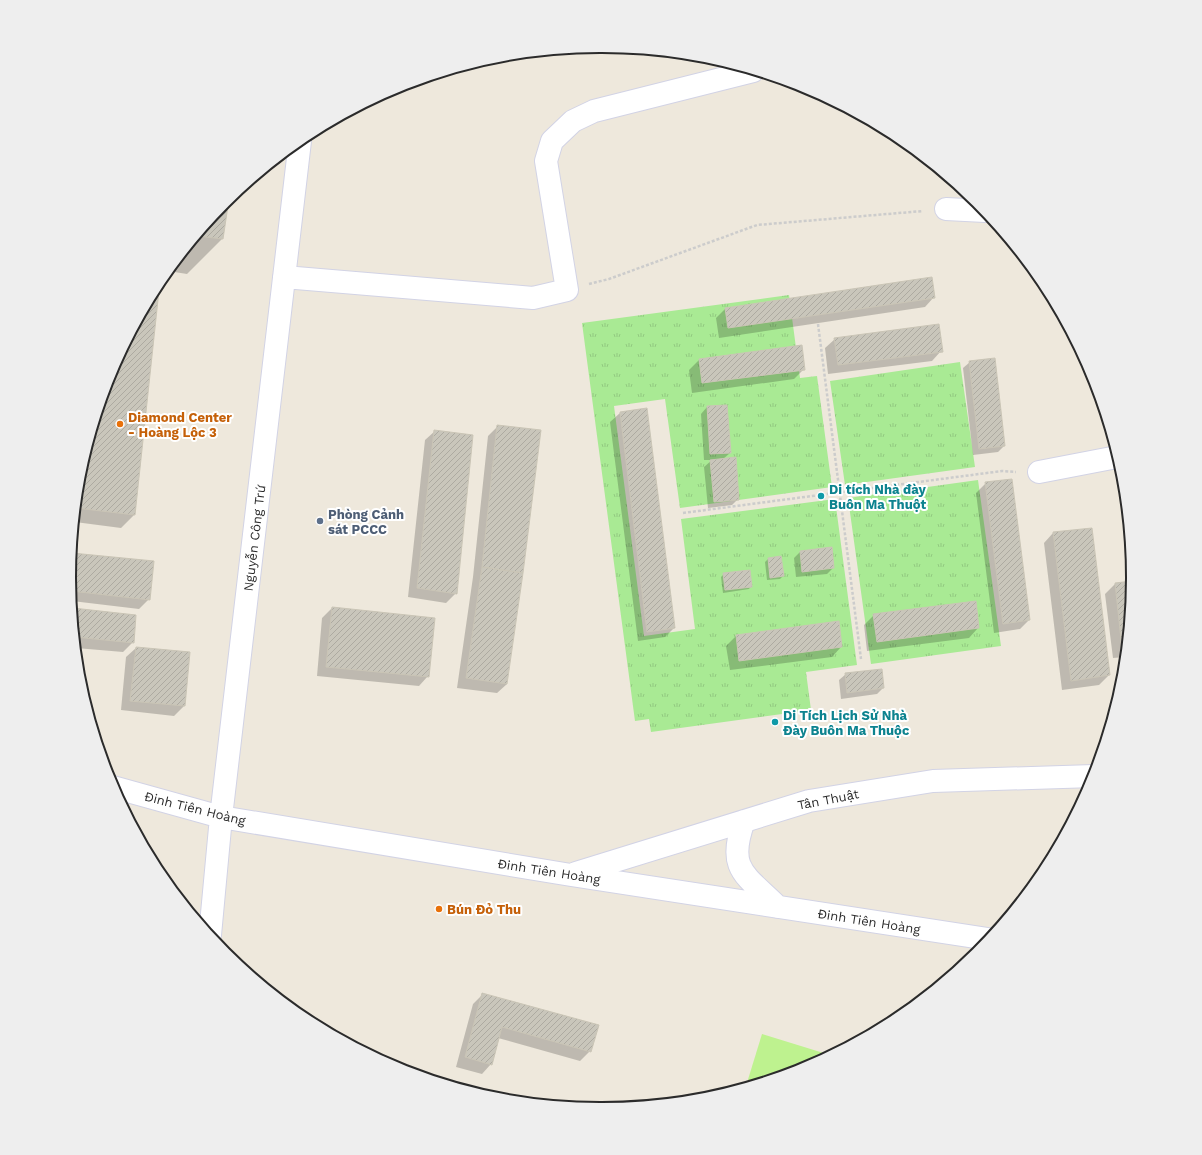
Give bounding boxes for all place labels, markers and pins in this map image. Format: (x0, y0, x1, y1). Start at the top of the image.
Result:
place label: Diamond Center - Hoàng Lộc 3 (128, 410, 232, 440)
marker: Diamond Center - Hoàng Lộc 3 (115, 419, 125, 429)
place label: Di tích Nhà đày Buôn Ma Thuột (829, 482, 926, 512)
marker: Di tích Nhà đày Buôn Ma Thuột (816, 491, 826, 501)
place label: Phòng Cảnh sát PCCC (328, 507, 404, 537)
marker: Phòng Cảnh sát PCCC (315, 516, 325, 526)
place label: Di Tích Lịch Sử Nhà Đày Buôn Ma Thuộc (783, 708, 910, 738)
marker: Di Tích Lịch Sử Nhà Đày Buôn Ma Thuộc (770, 717, 780, 727)
place label: Bún Đỏ Thu (447, 902, 521, 917)
marker: Bún Đỏ Thu (434, 904, 444, 914)

